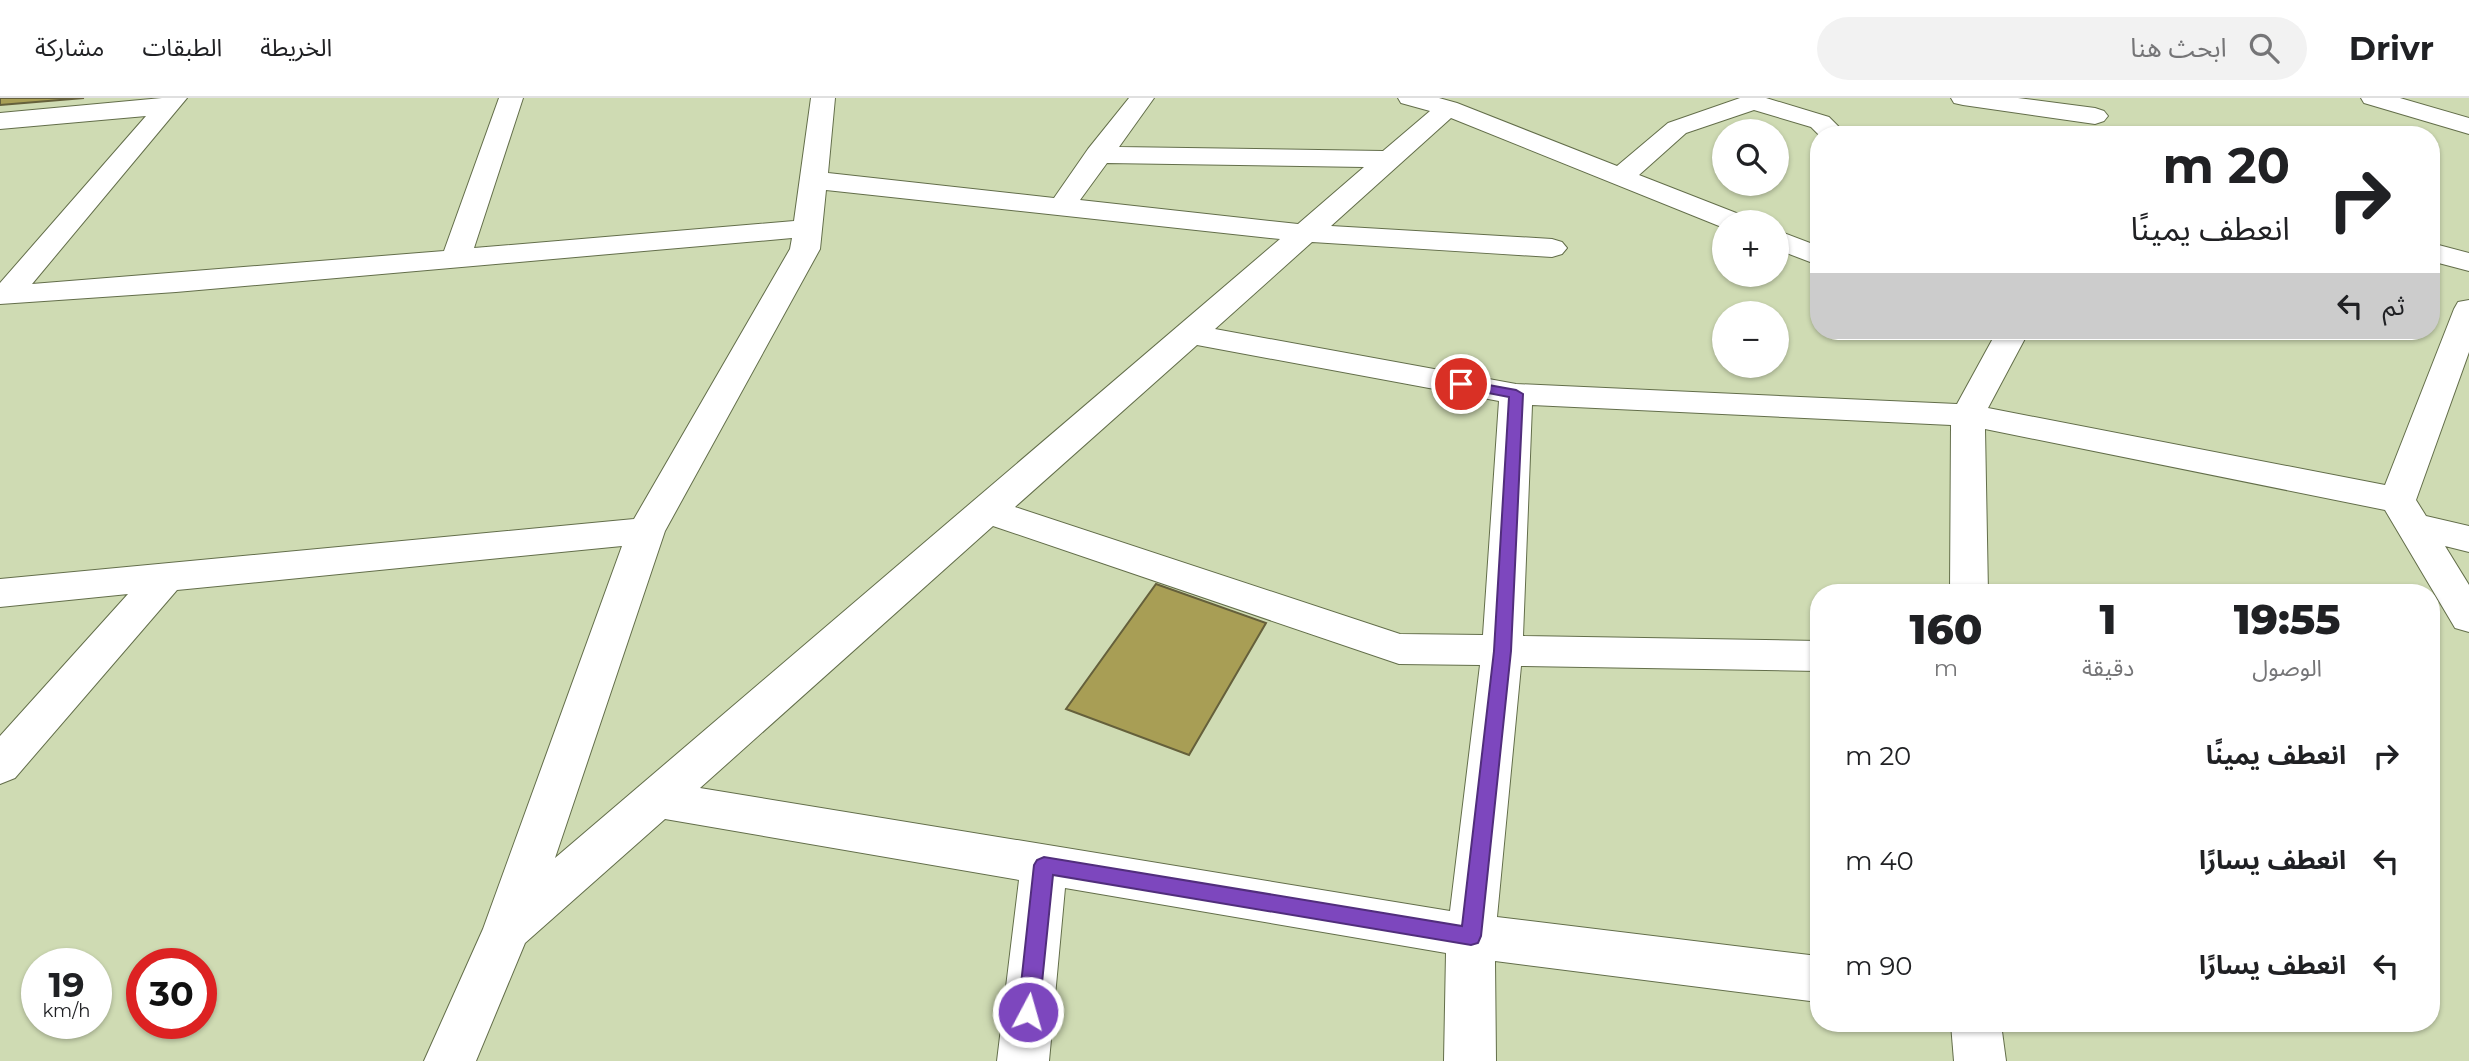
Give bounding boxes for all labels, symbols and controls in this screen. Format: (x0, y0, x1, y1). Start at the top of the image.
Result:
search box (1817, 17, 2307, 80)
text: Drivr (2349, 28, 2434, 68)
icon: search (2245, 29, 2283, 67)
text: ابحث هنا (2130, 32, 2227, 64)
text: مشاركة (35, 33, 104, 62)
text: الطبقات (142, 33, 222, 62)
text: الخريطة (260, 33, 332, 62)
map controls (1712, 119, 1789, 378)
button: search (1712, 119, 1789, 196)
text: 20 m (2163, 136, 2290, 195)
icon: right (2314, 154, 2405, 245)
text: انعطف يمينًا (2131, 209, 2290, 248)
button: + (1712, 210, 1789, 287)
icon: left (2331, 287, 2369, 325)
text: ثم (2383, 290, 2405, 322)
button: − (1712, 301, 1789, 378)
pin (1431, 354, 1491, 414)
icon: arrive (1442, 365, 1480, 403)
text: 1 (2100, 593, 2117, 645)
text: 19:55 (2234, 593, 2341, 645)
text: 160 (1909, 603, 1982, 655)
text: m (1934, 654, 1958, 682)
text: دقيقة (2082, 654, 2134, 682)
text: الوصول (2252, 654, 2322, 682)
icon: right (2367, 737, 2405, 775)
text: انعطف يمينًا (2206, 739, 2346, 771)
text: 20 m (1845, 740, 1911, 772)
icon: left (2367, 842, 2405, 880)
text: انعطف يسارًا (2199, 844, 2346, 876)
text: 40 m (1845, 845, 1914, 877)
icon: left (2367, 947, 2405, 985)
speed limit sign: 30 (126, 948, 217, 1039)
text: انعطف يسارًا (2199, 949, 2346, 981)
text: 90 m (1845, 950, 1912, 982)
text: 19 (48, 963, 85, 1006)
position arrow (991, 975, 1065, 1049)
text: km/h (42, 1000, 91, 1022)

